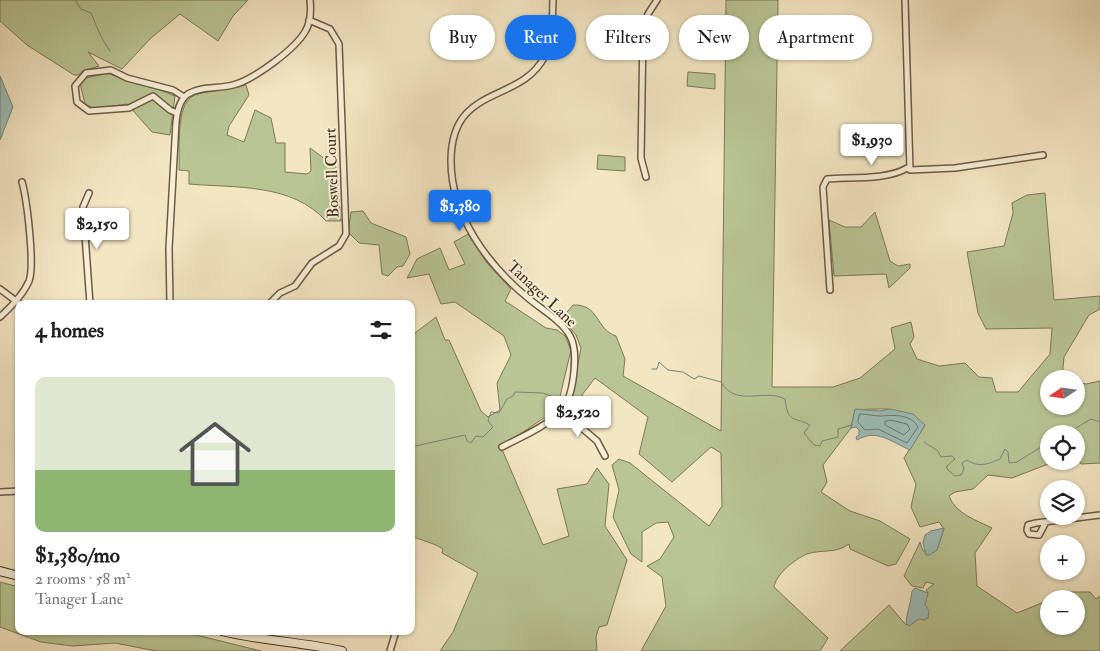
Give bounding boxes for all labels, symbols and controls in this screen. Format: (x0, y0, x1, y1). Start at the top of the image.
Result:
chip: Buy (430, 15, 495, 60)
chip: Rent (505, 15, 576, 60)
chip: Filters (586, 15, 669, 60)
chip: New (679, 15, 749, 60)
chip: Apartment (759, 15, 872, 60)
pin: $1,930 (831, 124, 913, 166)
street label: Boswell Court (320, 127, 344, 219)
text: $1,930 (851, 130, 893, 150)
pin: $1,380 (419, 190, 501, 232)
text: $1,380 (440, 196, 480, 216)
pin: $2,150 (56, 208, 138, 250)
text: $2,150 (76, 214, 118, 234)
street label: Tanager Lane (503, 257, 581, 332)
icon: filters (367, 316, 395, 344)
text: 4 homes (35, 317, 104, 344)
north arrow (1040, 370, 1085, 415)
map controls (1040, 370, 1085, 635)
pin: $2,520 (537, 396, 619, 438)
text: $2,520 (556, 402, 600, 422)
icon: home (170, 409, 260, 499)
button: locate (1040, 425, 1085, 470)
button: layers (1040, 480, 1085, 525)
button: + (1040, 535, 1085, 580)
text: $1,380/mo (35, 542, 120, 569)
text: 2 rooms · 58 m² (35, 569, 130, 589)
text: Tanager Lane (35, 589, 124, 609)
button: − (1040, 590, 1085, 635)

